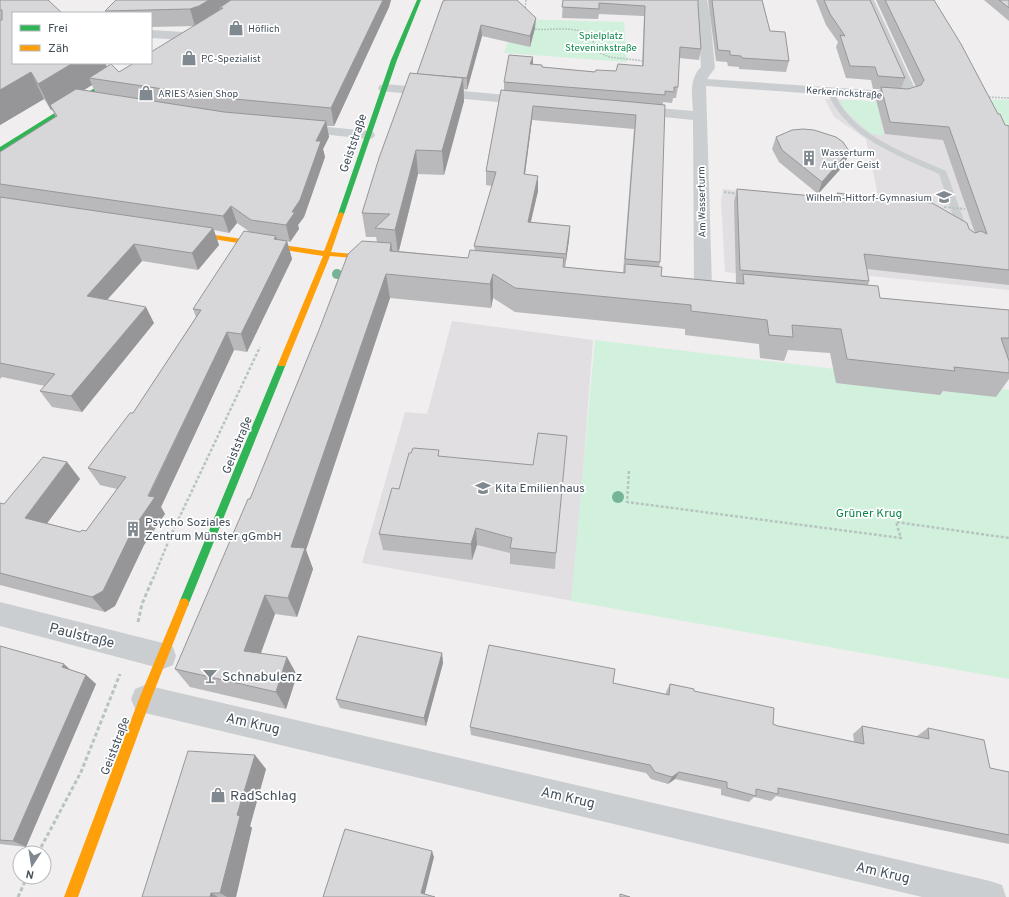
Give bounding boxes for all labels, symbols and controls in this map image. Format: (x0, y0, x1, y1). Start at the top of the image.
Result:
legend (12, 12, 152, 64)
shop icon: Höflich (227, 19, 245, 37)
text: Frei (48, 21, 68, 37)
place label: Höflich (248, 23, 280, 36)
park label: Spielplatz Steveninkstraße (565, 30, 637, 55)
text: Zäh (48, 41, 69, 57)
shop icon: PC-Spezialist (180, 49, 198, 67)
place label: PC-Spezialist (201, 53, 261, 66)
shop icon: ARIES Asien Shop (137, 84, 155, 102)
street label: Kerkerinckstraße (805, 84, 882, 103)
place label: ARIES Asien Shop (158, 88, 239, 101)
street label: Geiststraße (336, 112, 371, 175)
place label: Wasserturm Auf der Geist (821, 147, 880, 172)
building icon: Wasserturm Auf der Geist (800, 149, 818, 167)
street label: Am Wasserturm (695, 166, 710, 238)
school or university icon: Wilhelm-Hittorf-Gymnasium (935, 188, 953, 206)
place label: Wilhelm-Hittorf-Gymnasium (806, 192, 932, 205)
street label: Geiststraße (219, 414, 257, 477)
school or university icon: Kita Emilienhaus (474, 479, 492, 497)
place label: Kita Emilienhaus (495, 481, 585, 497)
park label: Grüner Krug (836, 506, 902, 522)
place label: Psycho Soziales Zentrum Münster gGmbH (145, 515, 282, 545)
building icon: Psycho Soziales Zentrum Münster gGmbH (124, 520, 142, 538)
street label: Paulstraße (47, 620, 116, 653)
bar icon: Schnabulenz (201, 667, 219, 685)
place label: Schnabulenz (222, 669, 303, 686)
street label: Am Krug (224, 710, 281, 739)
street label: Geiststraße (98, 715, 134, 778)
street label: Am Krug (539, 784, 596, 813)
shop icon: RadSchlag (209, 786, 227, 804)
place label: RadSchlag (230, 788, 297, 805)
north arrow (12, 845, 52, 885)
street label: Am Krug (854, 859, 911, 888)
text: N (25, 866, 35, 881)

